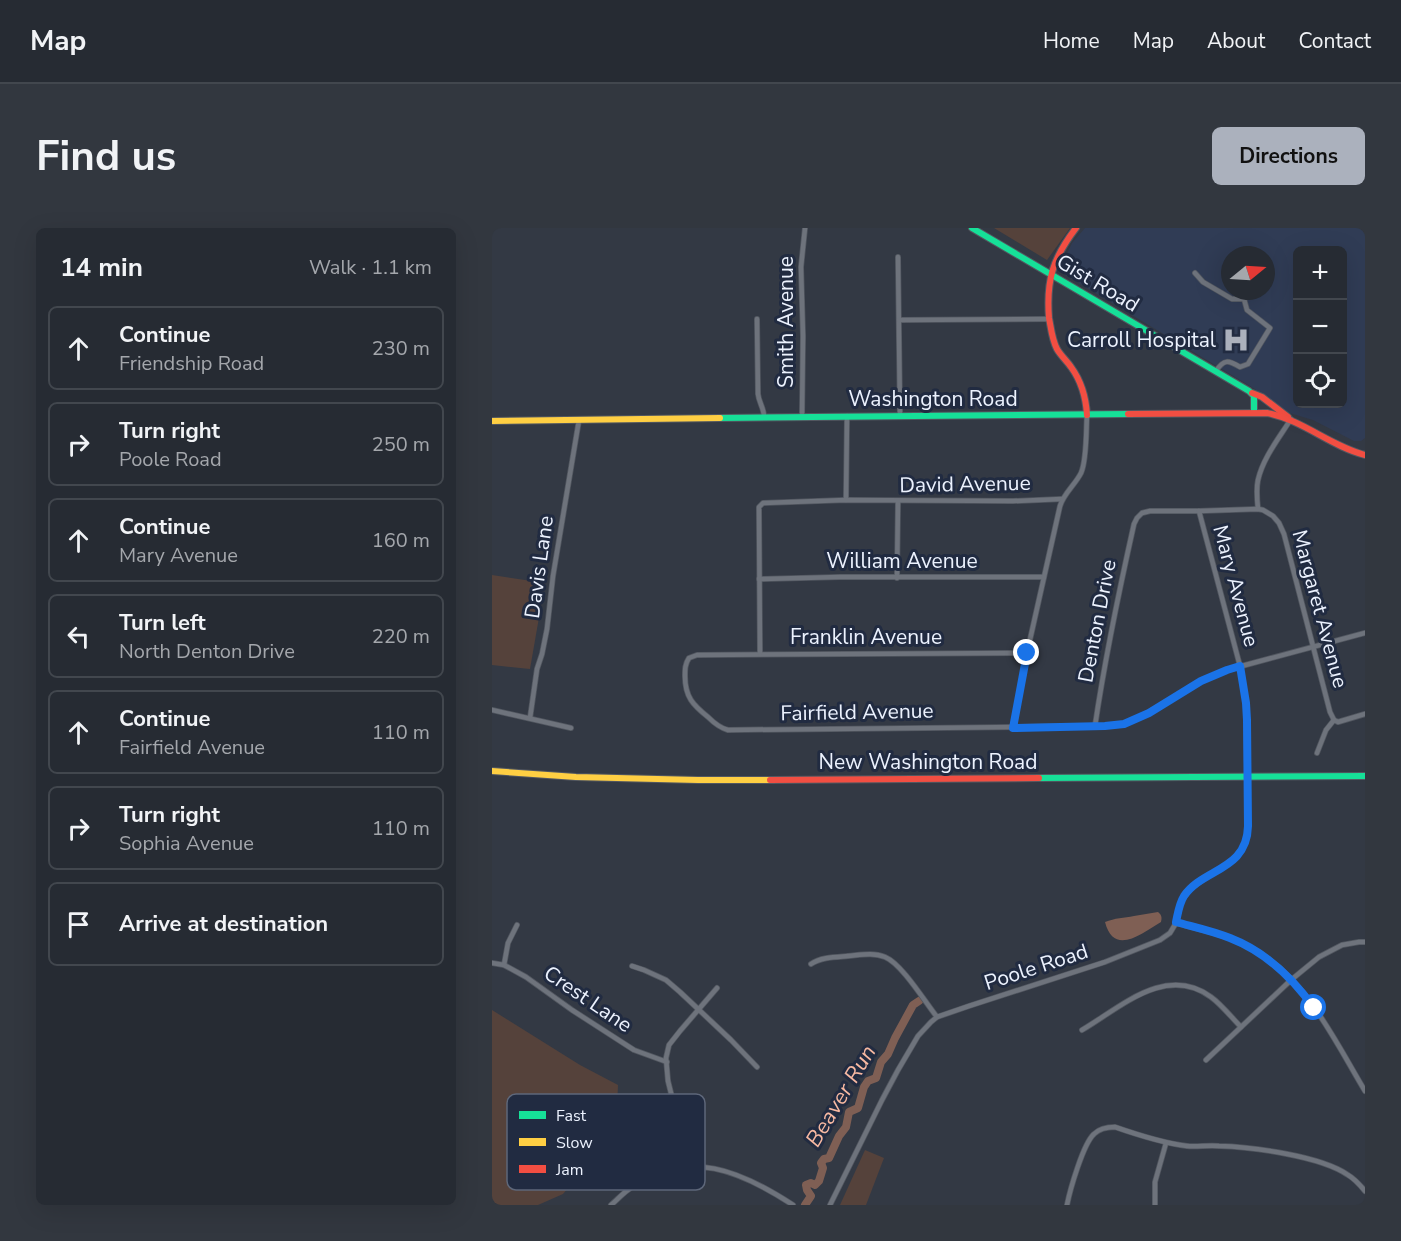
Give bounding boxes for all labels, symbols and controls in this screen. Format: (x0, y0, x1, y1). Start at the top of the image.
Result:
text: Map (30, 22, 86, 60)
text: Home (1043, 27, 1100, 55)
text: Map (1133, 27, 1174, 55)
text: About (1207, 27, 1265, 55)
text: Contact (1298, 27, 1371, 55)
button: Directions (1212, 127, 1365, 185)
text: Find us (36, 128, 176, 185)
north arrow (1221, 246, 1275, 300)
map controls (1293, 246, 1347, 408)
button: + (1293, 246, 1347, 300)
street label: Gist Road (1051, 247, 1145, 319)
text: 14 min (60, 250, 143, 285)
text: Walk · 1.1 km (309, 254, 432, 281)
street label: Smith Avenue (772, 256, 800, 388)
button: − (1293, 300, 1347, 354)
text: Continue (119, 320, 210, 350)
hospital icon: Carroll Hospital (1221, 325, 1251, 355)
place label: Carroll Hospital (1067, 326, 1217, 354)
icon: ahead (62, 332, 95, 365)
text: 230 m (372, 335, 430, 362)
text: Friendship Road (119, 350, 264, 377)
button: locate (1293, 354, 1347, 408)
street label: Washington Road (848, 385, 1018, 413)
text: Turn right (119, 416, 220, 446)
icon: right (62, 428, 95, 461)
text: 250 m (372, 431, 430, 458)
text: Poole Road (119, 446, 222, 473)
street label: David Avenue (899, 469, 1031, 499)
text: Continue (119, 512, 210, 542)
street label: Davis Lane (518, 514, 560, 620)
street label: Mary Avenue (1206, 522, 1266, 650)
icon: ahead (62, 524, 95, 557)
text: 160 m (372, 527, 430, 554)
street label: Margaret Avenue (1285, 527, 1355, 691)
text: Mary Avenue (119, 542, 238, 569)
street label: William Avenue (826, 547, 978, 575)
street label: Denton Drive (1071, 557, 1123, 685)
text: Turn left (119, 608, 206, 638)
icon: left (62, 620, 95, 653)
text: 220 m (372, 623, 430, 650)
street label: Franklin Avenue (790, 623, 942, 651)
text: North Denton Drive (119, 638, 295, 665)
route end (1013, 639, 1039, 665)
street label: Fairfield Avenue (780, 697, 934, 727)
text: Continue (119, 704, 210, 734)
icon: ahead (62, 716, 95, 749)
text: 110 m (372, 719, 430, 746)
text: Fairfield Avenue (119, 734, 265, 761)
street label: New Washington Road (819, 748, 1037, 776)
text: Turn right (119, 800, 220, 830)
icon: right (62, 812, 95, 845)
text: 110 m (372, 815, 430, 842)
text: Sophia Avenue (119, 830, 254, 857)
icon: arrive (62, 908, 95, 941)
text: Arrive at destination (119, 909, 328, 939)
street label: Poole Road (980, 937, 1092, 997)
street label: Crest Lane (538, 959, 638, 1039)
route start (1300, 994, 1326, 1020)
water label: Beaver Run (799, 1039, 883, 1153)
legend (507, 1094, 705, 1190)
text: Fast (556, 1105, 587, 1127)
text: Slow (556, 1132, 593, 1154)
text: Jam (555, 1159, 583, 1181)

